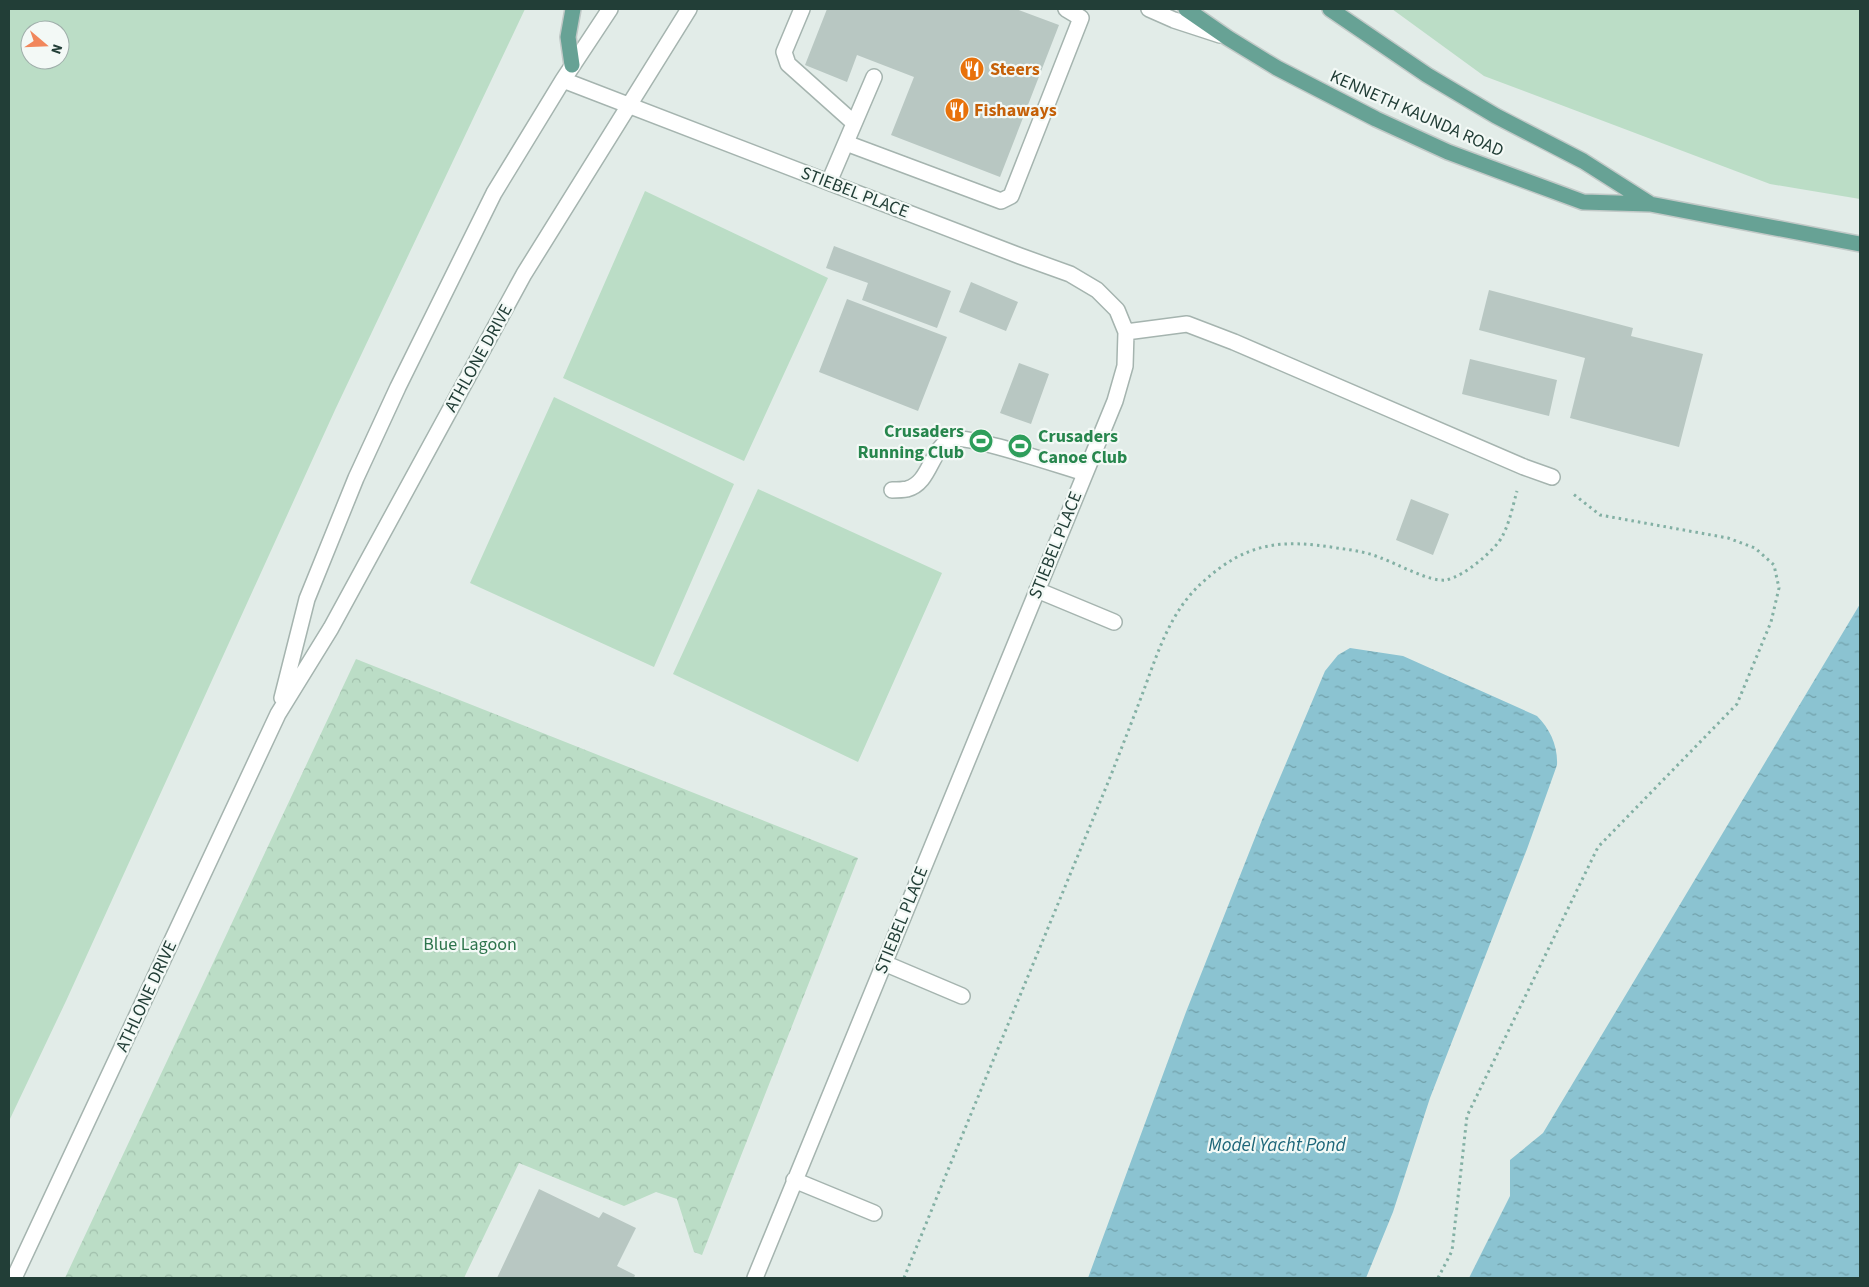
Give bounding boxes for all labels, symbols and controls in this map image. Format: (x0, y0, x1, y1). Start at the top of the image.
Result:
north arrow (20, 20, 70, 70)
text: N (45, 41, 67, 57)
restaurant icon: Steers (959, 56, 985, 82)
place label: Steers (990, 57, 1040, 82)
street label: KENNETH KAUNDA ROAD (1326, 64, 1508, 163)
restaurant icon: Fishaways (944, 97, 970, 123)
place label: Fishaways (974, 98, 1057, 123)
street label: STIEBEL PLACE (797, 160, 912, 225)
street label: ATHLONE DRIVE (438, 300, 518, 417)
place label: Crusaders Running Club (858, 419, 964, 465)
place label: Crusaders Canoe Club (1038, 424, 1127, 470)
sports icon: Crusaders Running Club (968, 428, 994, 454)
sports icon: Crusaders Canoe Club (1007, 433, 1033, 459)
street label: STIEBEL PLACE (1023, 488, 1088, 603)
street label: STIEBEL PLACE (869, 863, 934, 978)
park label: Blue Lagoon (423, 932, 517, 957)
street label: ATHLONE DRIVE (110, 937, 183, 1056)
water label: Model Yacht Pond (1208, 1132, 1347, 1159)

